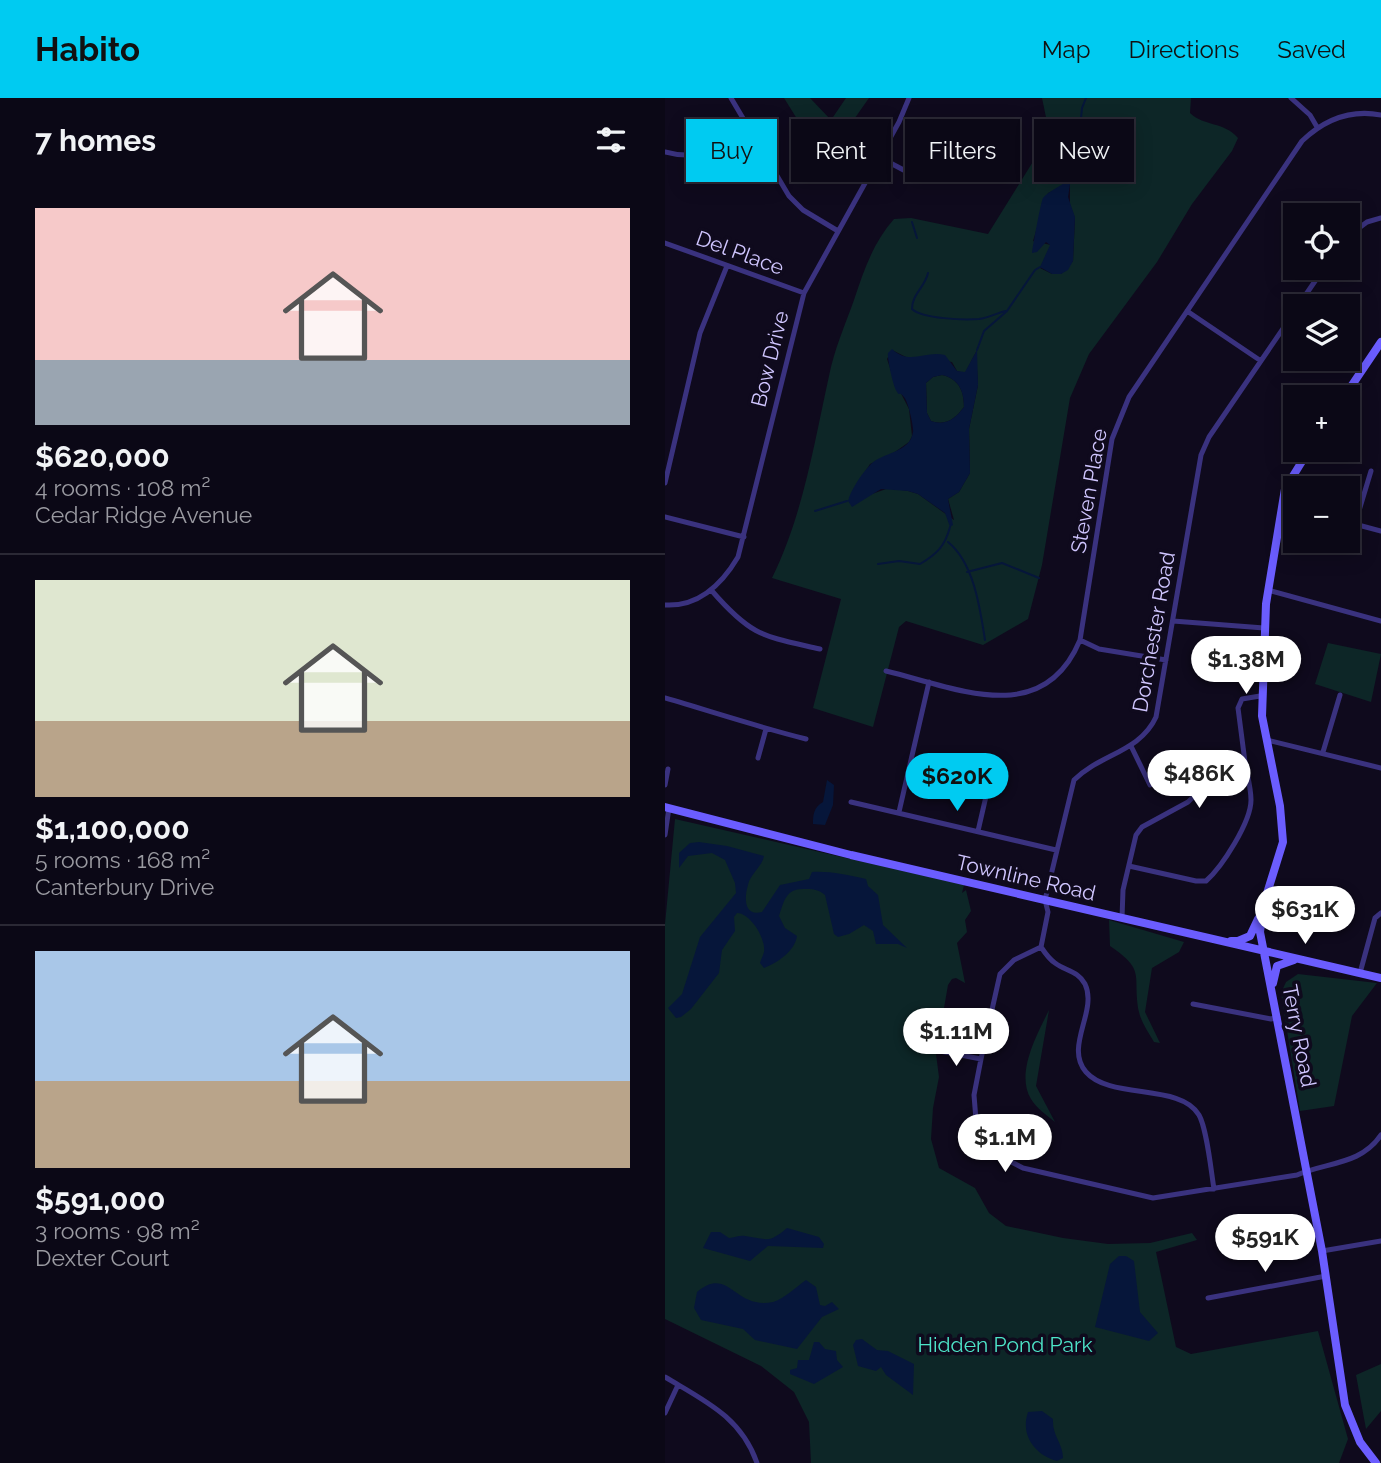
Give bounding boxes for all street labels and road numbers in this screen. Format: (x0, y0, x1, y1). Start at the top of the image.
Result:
street label: Del Place (693, 225, 788, 280)
street label: Bow Drive (746, 308, 794, 409)
street label: Steven Place (1065, 427, 1112, 555)
street label: Dorchester Road (1127, 550, 1180, 714)
street label: Townline Road (954, 849, 1098, 906)
street label: Terry Road (1277, 982, 1322, 1089)

